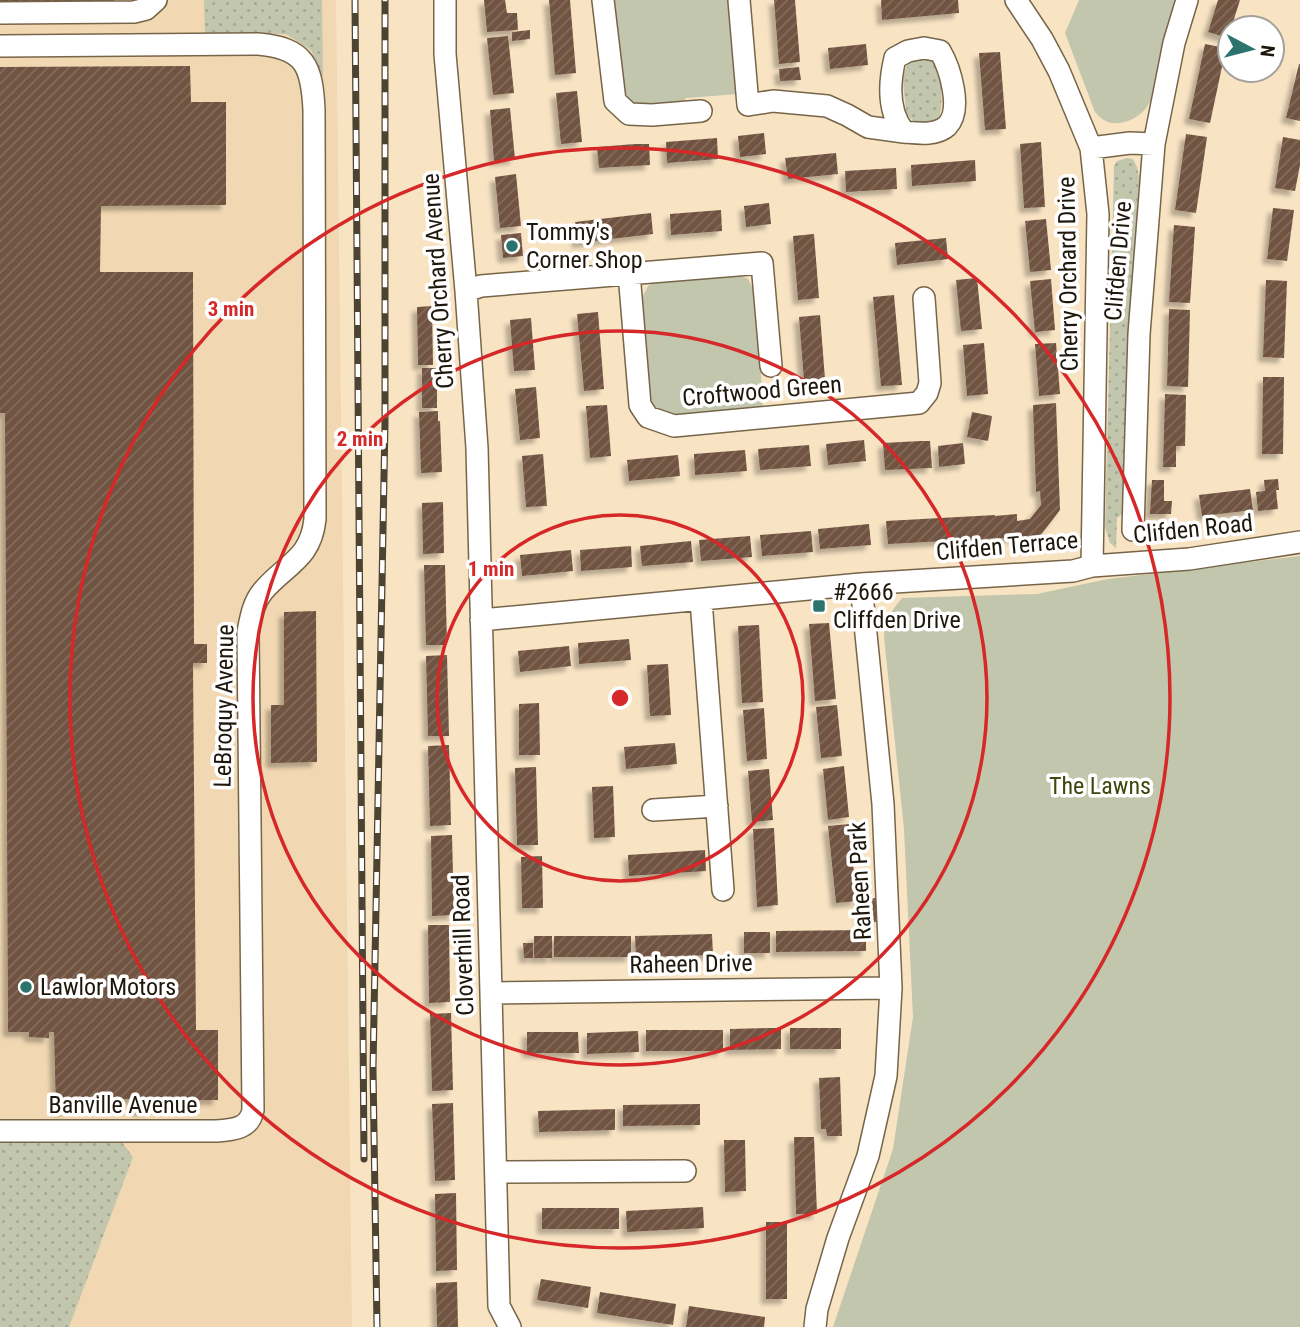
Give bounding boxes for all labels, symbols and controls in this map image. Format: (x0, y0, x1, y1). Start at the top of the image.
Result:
north arrow (1216, 14, 1286, 84)
text: N (1255, 44, 1280, 58)
street label: Cherry Orchard Avenue (416, 172, 460, 390)
street label: Cherry Orchard Drive (1052, 176, 1084, 372)
street label: Clifden Drive (1099, 200, 1137, 322)
place label: Tommy's Corner Shop (526, 218, 643, 274)
marker: Tommy's Corner Shop (504, 238, 520, 254)
text: 3 min (208, 297, 254, 321)
street label: Croftwood Green (681, 370, 843, 412)
text: 2 min (337, 427, 383, 451)
street label: Clifden Road (1132, 509, 1254, 549)
street label: Clifden Terrace (935, 526, 1079, 566)
text: 1 min (468, 557, 514, 581)
place label: #2666 Cliffden Drive (833, 578, 961, 634)
marker: #2666 Cliffden Drive (811, 598, 827, 614)
street label: LeBroquy Avenue (209, 624, 239, 788)
centre of rings (608, 686, 632, 710)
park label: The Lawns (1049, 772, 1151, 800)
street label: Raheen Park (843, 821, 877, 941)
street label: Cloverhill Road (447, 874, 479, 1016)
street label: Raheen Drive (629, 949, 753, 979)
place label: Lawlor Motors (40, 973, 176, 1001)
marker: Lawlor Motors (18, 979, 34, 995)
street label: Banville Avenue (49, 1091, 197, 1119)

